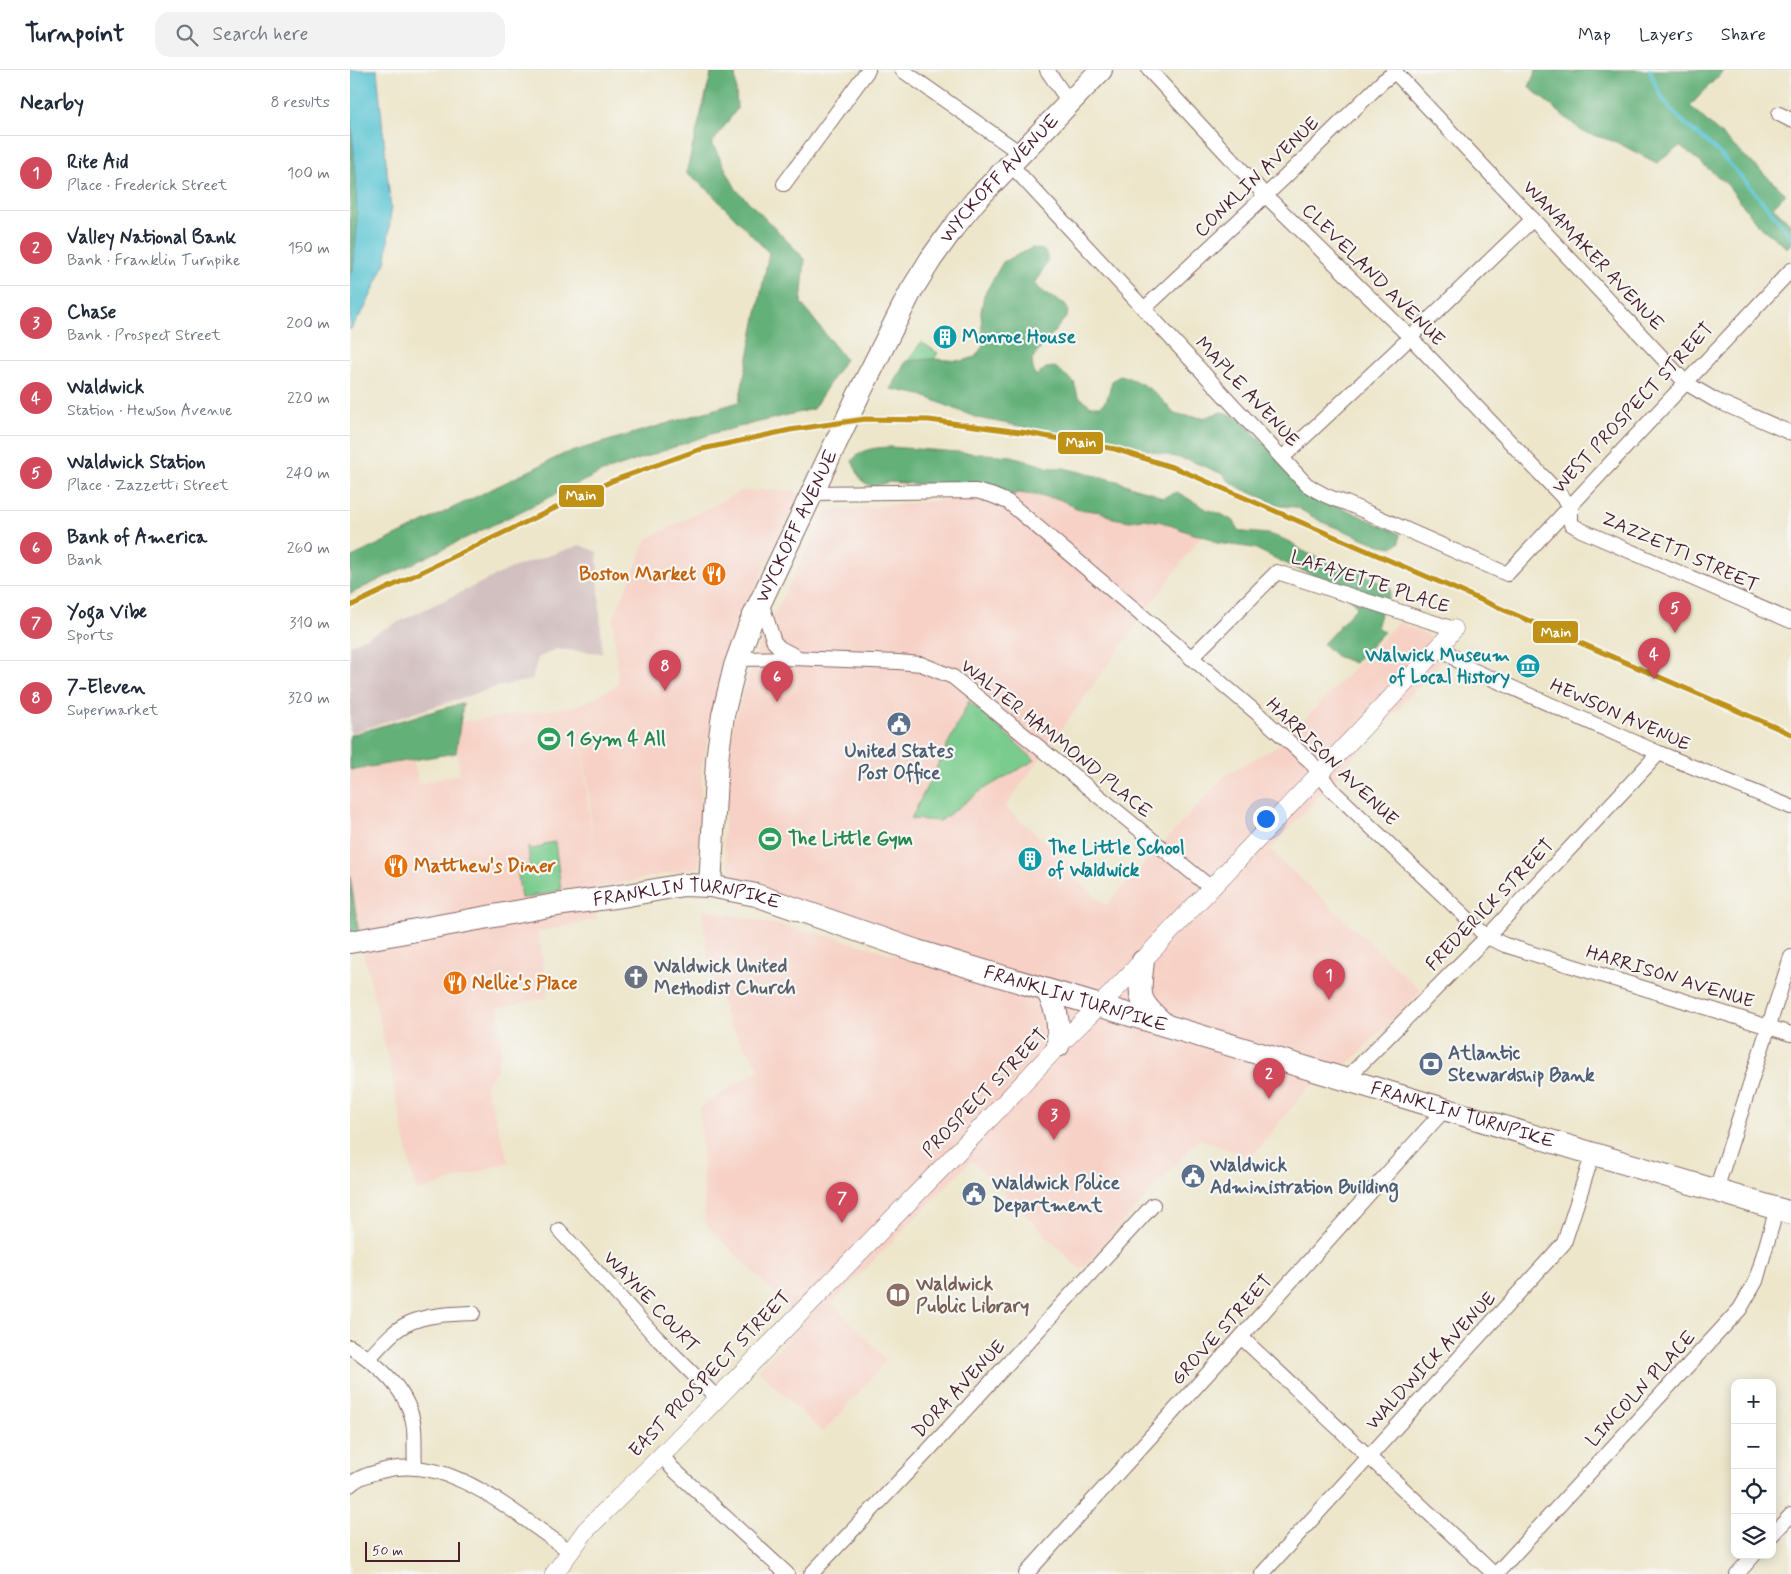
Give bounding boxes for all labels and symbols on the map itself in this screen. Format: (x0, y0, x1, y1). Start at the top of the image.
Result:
street label: WYCKOFF AVENUE (934, 109, 1065, 248)
street label: CONKLIN AVENUE (1189, 111, 1325, 243)
street label: WANAMAKER AVENUE (1517, 176, 1669, 336)
street label: CLEVELAND AVENUE (1296, 198, 1450, 352)
street label: WEST PROSPECT STREET (1547, 317, 1719, 499)
building icon: Monroe House (932, 324, 958, 350)
place label: Monroe House (962, 325, 1077, 350)
street label: MAPLE AVENUE (1189, 331, 1305, 453)
line badge: Main (1057, 431, 1104, 455)
text: Main (1066, 434, 1096, 452)
street label: WYCKOFF AVENUE (749, 445, 843, 607)
line badge: Main (558, 484, 605, 508)
text: Main (566, 487, 596, 505)
street label: ZAZZETTI STREET (1597, 506, 1763, 598)
street label: LAFAYETTE PLACE (1287, 545, 1453, 620)
restaurant icon: Boston Market (701, 561, 727, 587)
place label: Boston Market (579, 562, 696, 587)
pin: 5 (1659, 592, 1691, 633)
line badge: Main (1532, 620, 1579, 644)
text: Main (1541, 624, 1571, 642)
pin: 4 (1638, 638, 1670, 679)
place label: Walwick Museum of Local History (1364, 643, 1510, 690)
pin: 8 (649, 650, 681, 691)
museum icon: Walwick Museum of Local History (1515, 653, 1541, 679)
street label: WALTER HAMMOND PLACE (955, 654, 1157, 824)
pin: 6 (761, 661, 793, 702)
street label: HEWSON AVENUE (1546, 673, 1694, 757)
street label: HARRISON AVENUE (1260, 692, 1404, 832)
public building icon: United States Post Office (886, 711, 912, 737)
sports icon: 1 Gym 4 All (536, 726, 562, 752)
place label: 1 Gym 4 All (566, 727, 666, 752)
place label: United States Post Office (844, 739, 954, 786)
your location (1253, 806, 1279, 832)
sports icon: The Little Gym (757, 826, 783, 852)
place label: The Little Gym (788, 827, 913, 852)
street label: FREDERICK STREET (1420, 833, 1560, 977)
place label: The Little School of Waldwick (1048, 836, 1185, 883)
building icon: The Little School of Waldwick (1017, 846, 1043, 872)
restaurant icon: Matthew's Diner (383, 853, 409, 879)
place label: Matthew's Diner (414, 854, 556, 879)
street label: FRANKLIN TURNPIKE (591, 873, 784, 915)
street label: HARRISON AVENUE (1583, 940, 1757, 1014)
place label: Waldwick United Methodist Church (653, 954, 796, 1001)
street label: FRANKLIN TURNPIKE (981, 959, 1171, 1038)
pin: 1 (1313, 959, 1345, 1000)
church icon: Waldwick United Methodist Church (623, 964, 649, 990)
restaurant icon: Nellie's Place (442, 970, 468, 996)
place label: Nellie's Place (472, 971, 578, 996)
street label: PROSPECT STREET (917, 1023, 1053, 1163)
place label: Atlantic Stewardship Bank (1448, 1041, 1595, 1088)
bank icon: Atlantic Stewardship Bank (1418, 1051, 1444, 1077)
pin: 2 (1253, 1058, 1285, 1099)
street label: FRANKLIN TURNPIKE (1368, 1075, 1558, 1154)
pin: 3 (1038, 1099, 1070, 1140)
place label: Waldwick Administration Building (1209, 1153, 1399, 1203)
public building icon: Waldwick Administration Building (1180, 1163, 1206, 1189)
place label: Waldwick Police Department (991, 1171, 1120, 1218)
public building icon: Waldwick Police Department (961, 1181, 987, 1207)
pin: 7 (826, 1182, 858, 1223)
street label: WAYNE COURT (597, 1246, 705, 1358)
street label: GROVE STREET (1166, 1269, 1278, 1391)
place label: Waldwick Public Library (915, 1272, 1029, 1319)
library icon: Waldwick Public Library (885, 1282, 911, 1308)
street label: EAST PROSPECT STREET (623, 1285, 797, 1463)
street label: WALDWICK AVENUE (1360, 1286, 1502, 1436)
street label: LINCOLN PLACE (1581, 1325, 1701, 1453)
street label: DORA AVENUE (907, 1334, 1011, 1443)
scale bar (365, 1539, 460, 1562)

